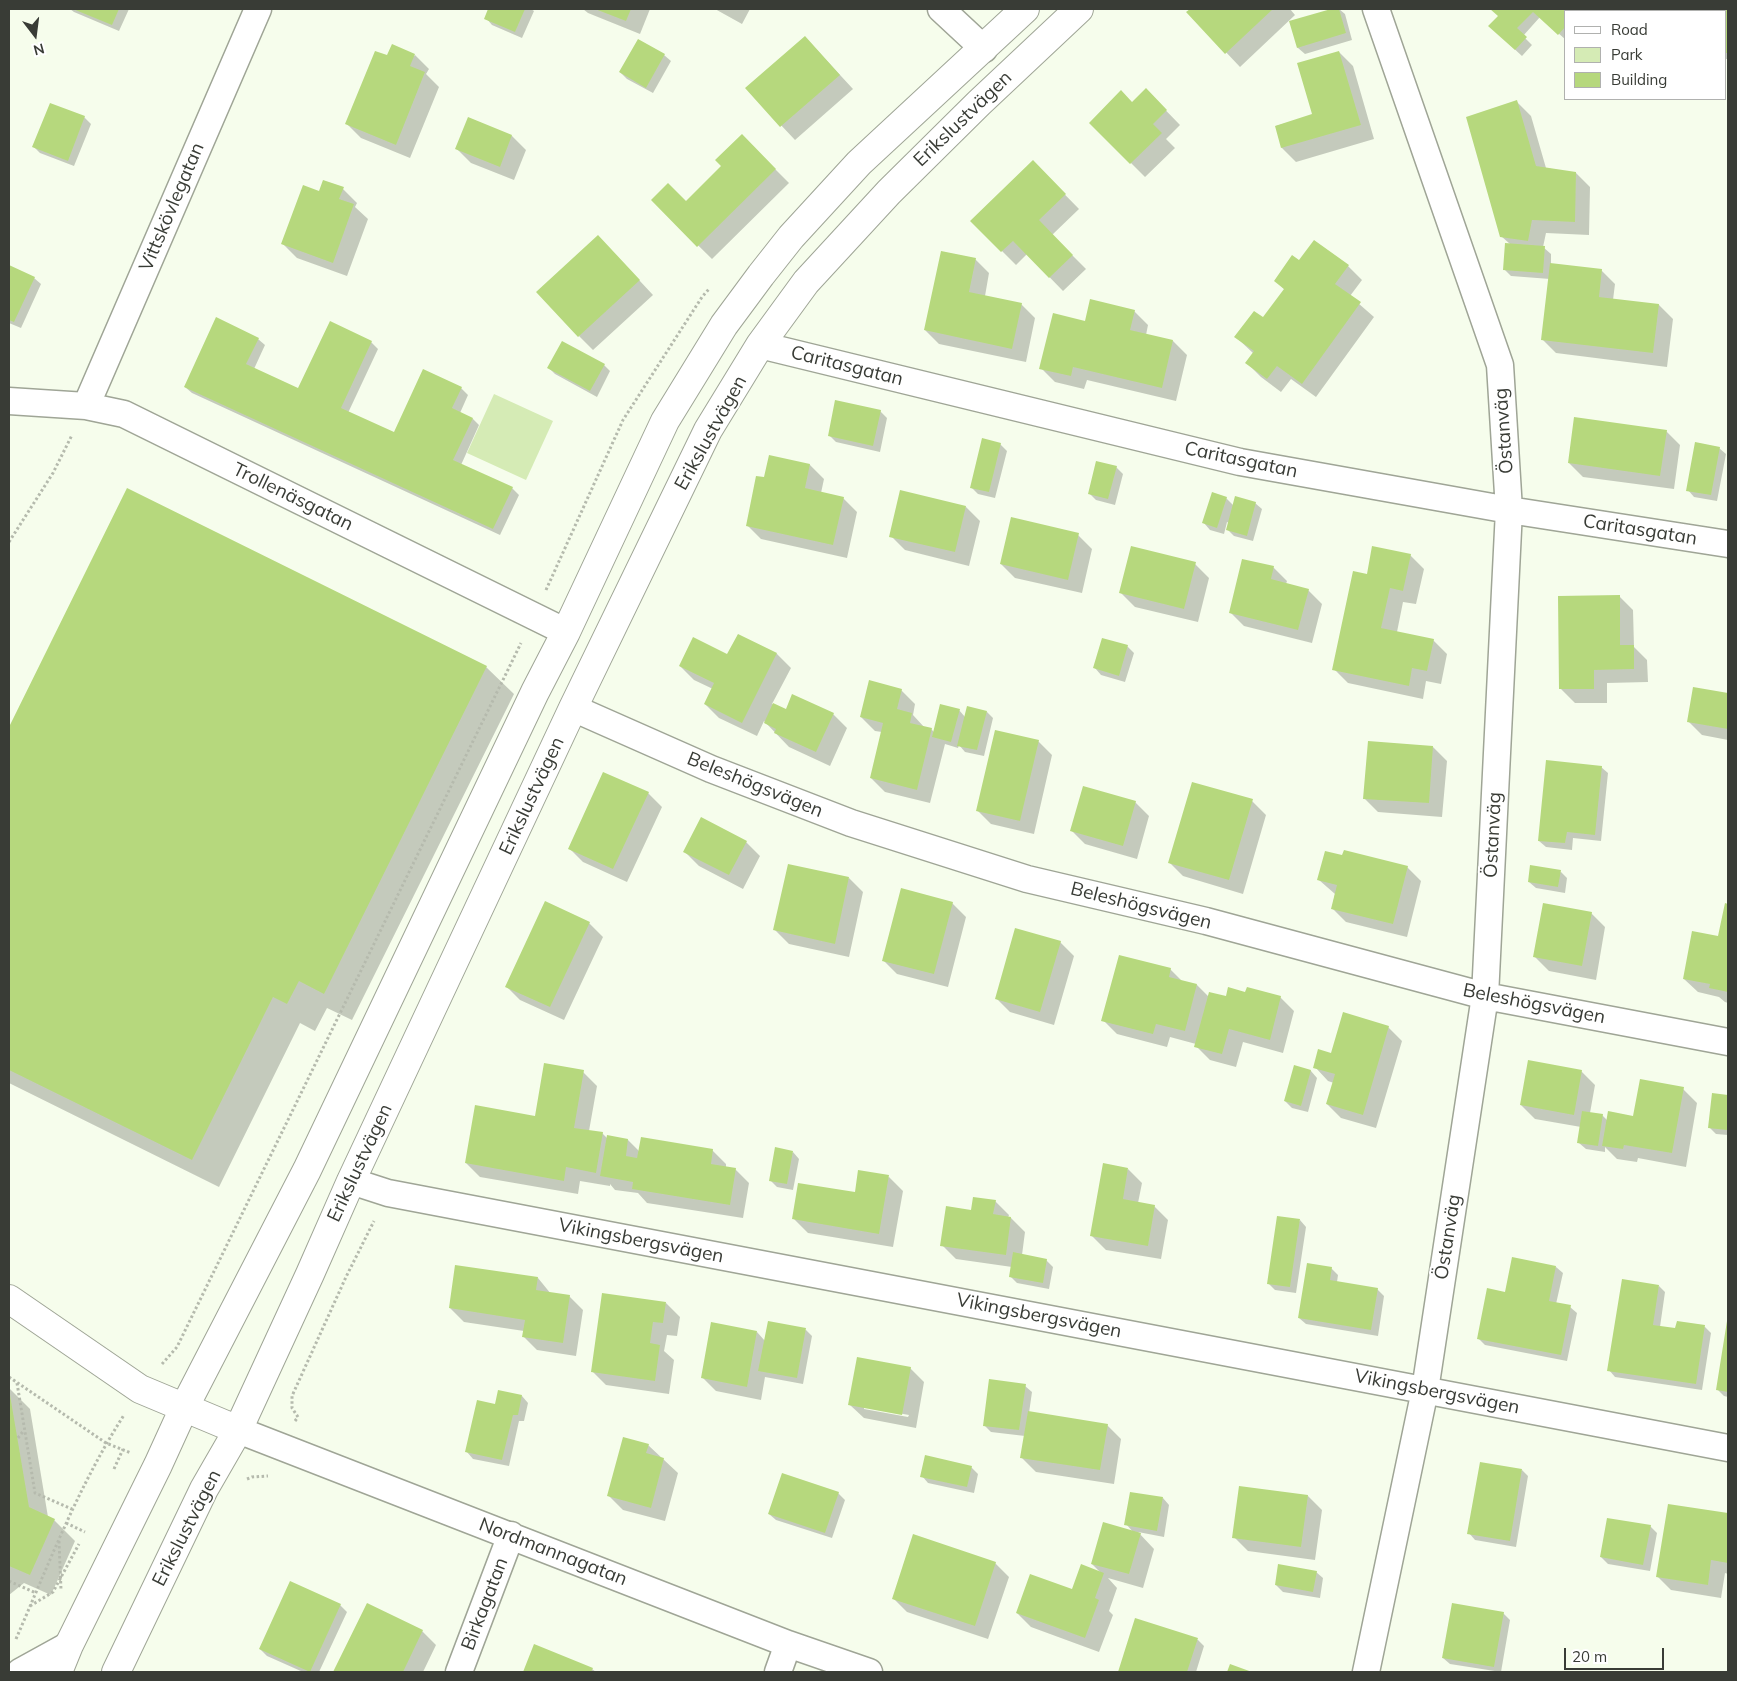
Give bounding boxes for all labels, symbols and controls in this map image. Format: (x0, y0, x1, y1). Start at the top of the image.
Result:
north arrow (10, 10, 60, 60)
legend (1564, 10, 1727, 100)
text: Road (1611, 20, 1648, 39)
text: N (31, 39, 46, 60)
text: Park (1611, 45, 1643, 64)
street label: Erikslustvägen (909, 66, 1017, 172)
text: Building (1611, 70, 1667, 89)
street label: Vittskövlegatan (135, 139, 209, 275)
street label: Caritasgatan (788, 341, 906, 391)
street label: Erikslustvägen (670, 372, 752, 494)
street label: Östanväg (1490, 387, 1518, 475)
street label: Caritasgatan (1182, 437, 1300, 483)
street label: Trollenäsgatan (229, 458, 357, 536)
street label: Caritasgatan (1581, 510, 1699, 550)
street label: Erikslustvägen (495, 733, 569, 859)
street label: Beleshögsvägen (684, 747, 826, 823)
street label: Östanväg (1479, 791, 1507, 879)
street label: Beleshögsvägen (1068, 877, 1214, 935)
street label: Beleshögsvägen (1461, 979, 1607, 1029)
street label: Erikslustvägen (323, 1100, 397, 1226)
street label: Östanväg (1430, 1193, 1466, 1281)
street label: Vikingsbergsvägen (557, 1214, 725, 1268)
street label: Vikingsbergsvägen (955, 1289, 1123, 1343)
street label: Vikingsbergsvägen (1353, 1365, 1521, 1419)
street label: Erikslustvägen (148, 1466, 226, 1590)
street label: Nordmannagatan (476, 1513, 630, 1591)
street label: Birkagatan (457, 1554, 513, 1654)
scale bar (1567, 1638, 1667, 1670)
text: 20 m (1572, 1647, 1607, 1666)

